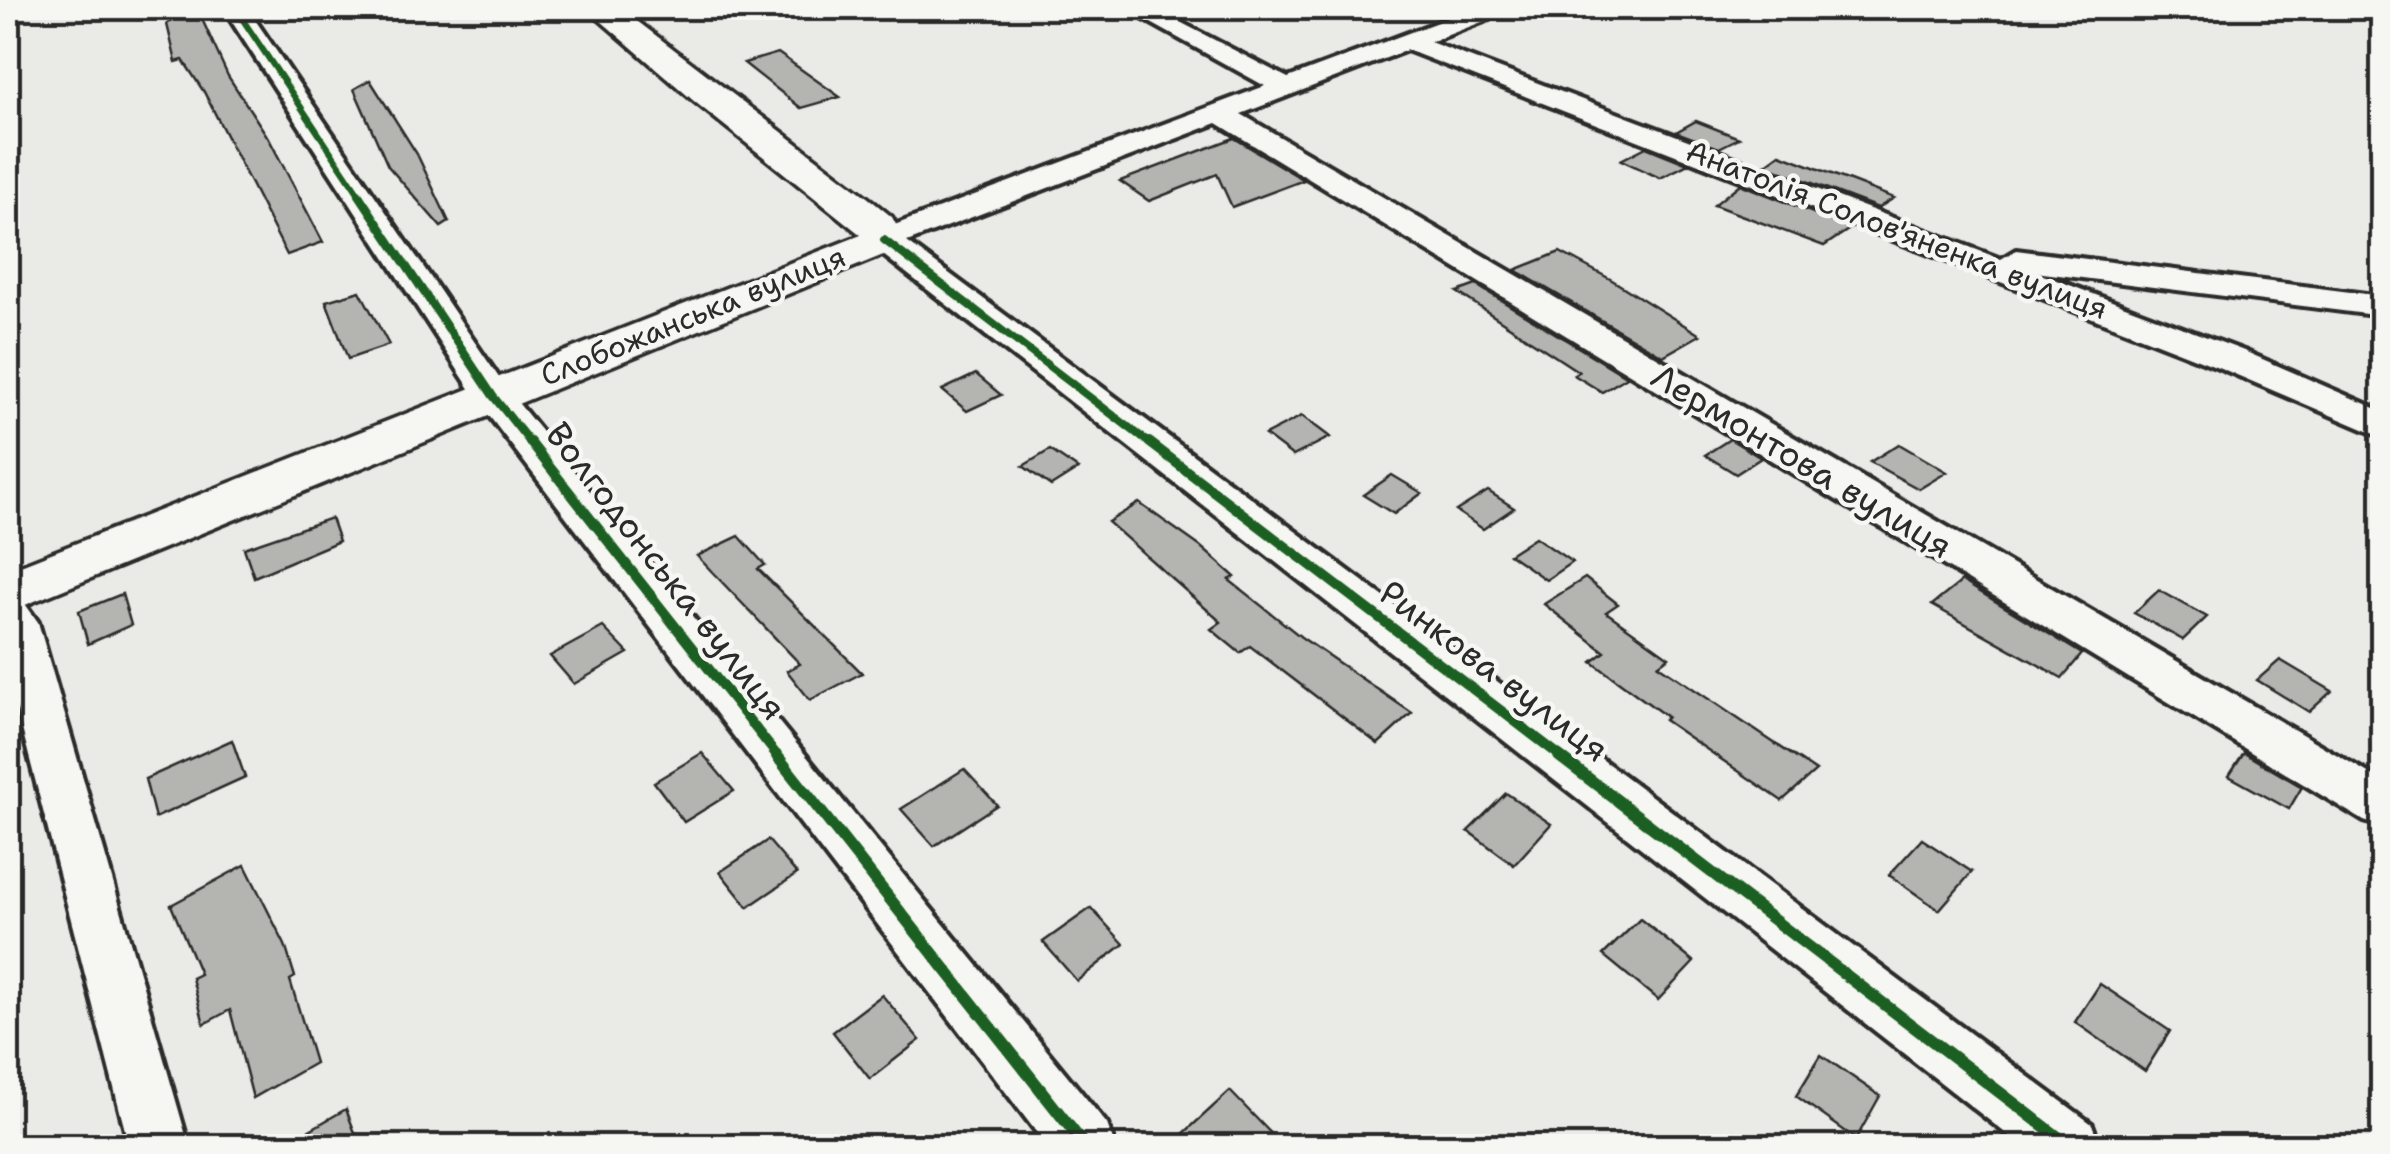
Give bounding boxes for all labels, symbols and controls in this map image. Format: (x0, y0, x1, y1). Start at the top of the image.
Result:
street label: Анатолія Солов'яненка вулиця (1681, 130, 2114, 329)
street label: Слобожанська вулиця (534, 236, 851, 396)
street label: Лермонтова вулиця (1643, 352, 1961, 569)
street label: Волгодонська вулиця (535, 412, 798, 729)
street label: Ринкова вулиця (1370, 569, 1618, 772)

